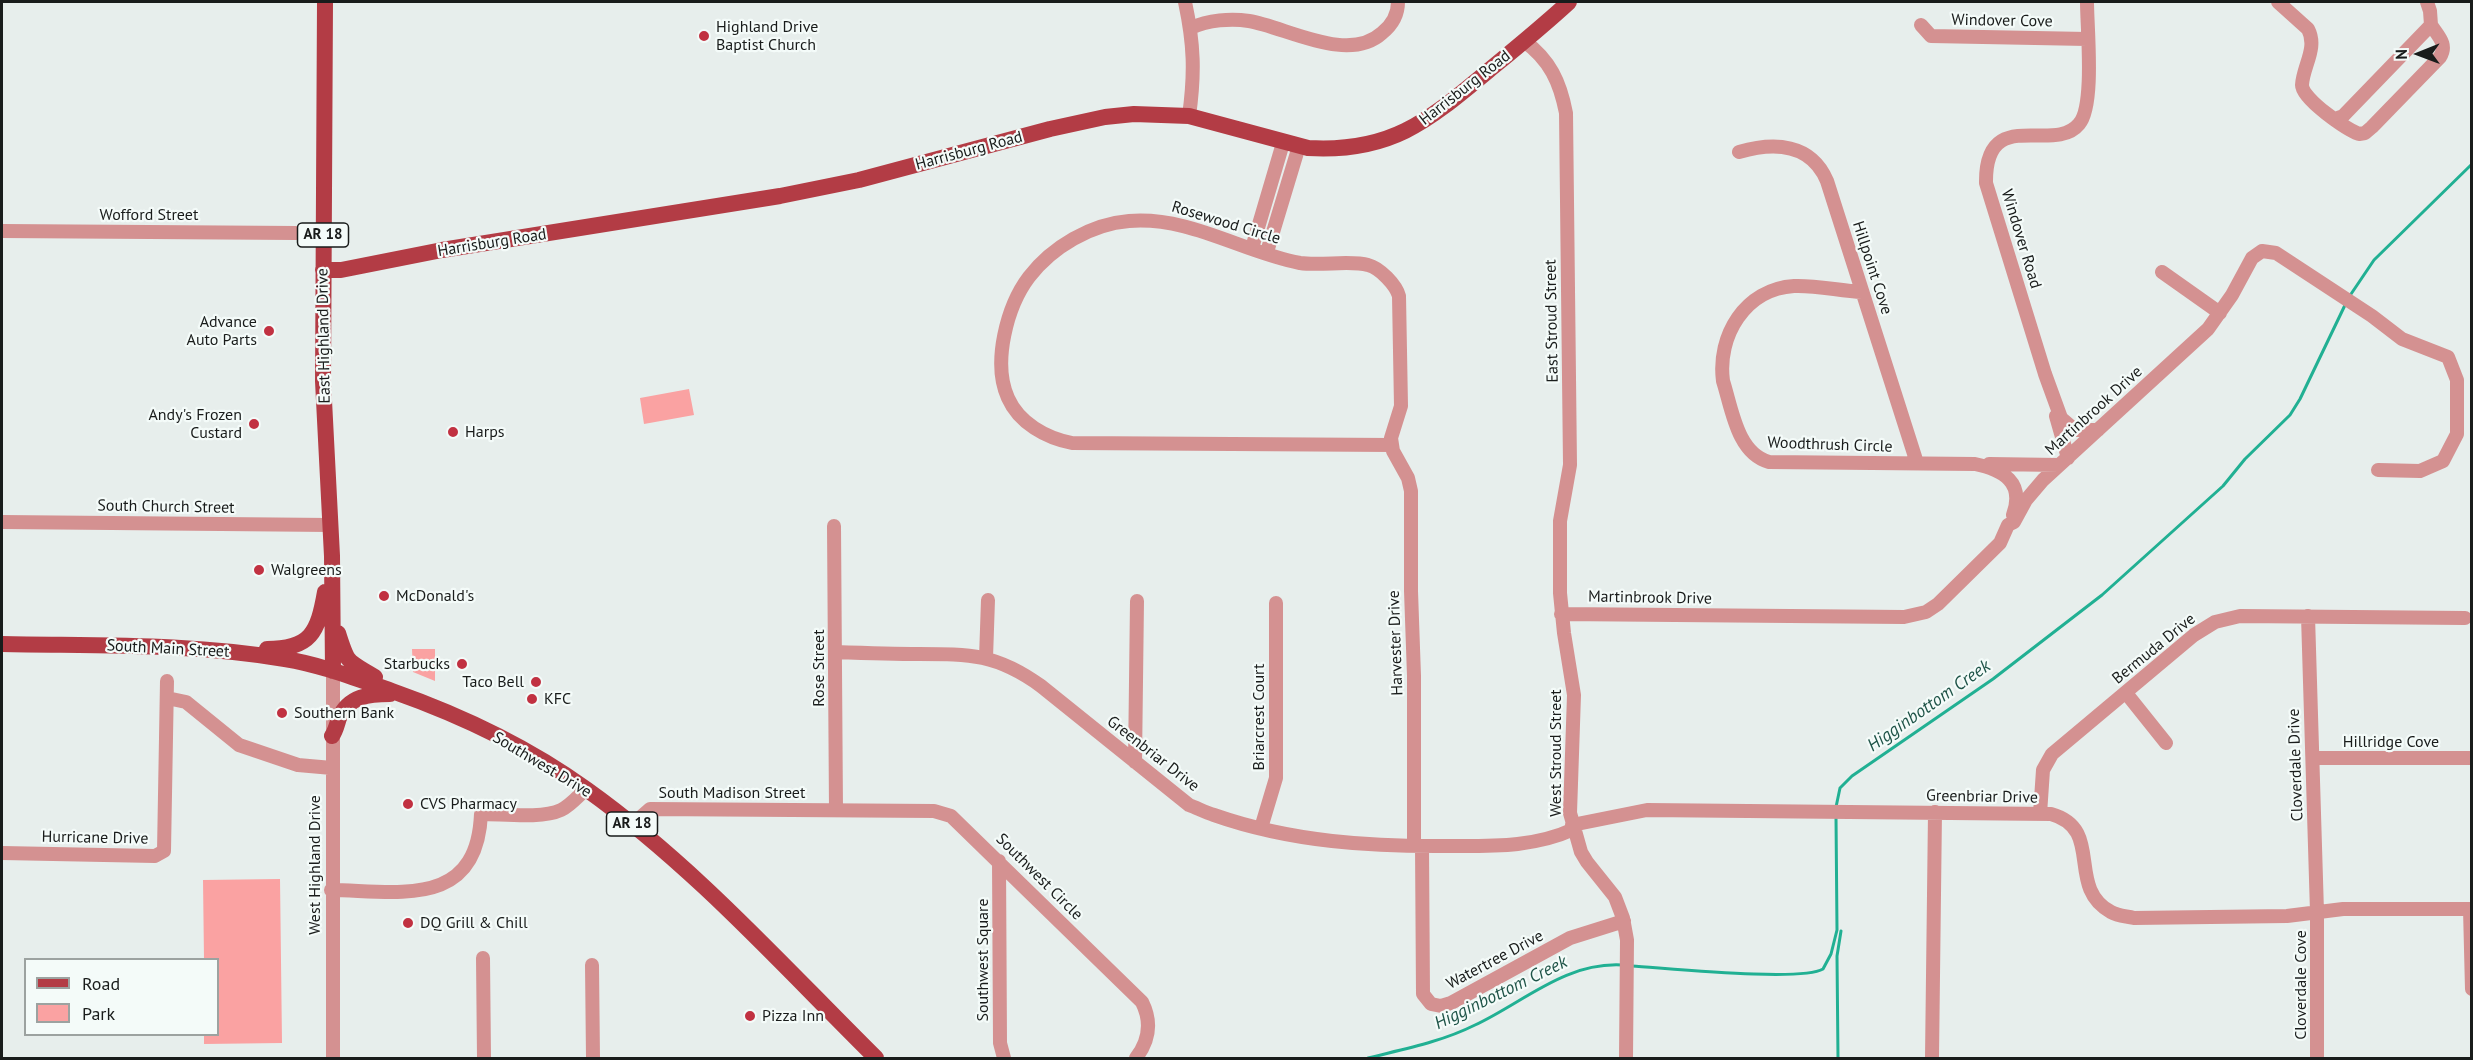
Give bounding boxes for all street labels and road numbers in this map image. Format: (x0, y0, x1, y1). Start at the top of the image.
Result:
street label: Windover Cove (1951, 11, 2053, 31)
street label: Harrisburg Road (1416, 47, 1514, 129)
street label: Harrisburg Road (913, 127, 1025, 175)
street label: Windover Road (1997, 187, 2045, 291)
street label: Rosewood Circle (1169, 197, 1283, 249)
street label: Wofford Street (100, 205, 198, 225)
street label: Hillpoint Cove (1848, 219, 1896, 317)
road number: AR 18 (298, 223, 348, 247)
street label: Harrisburg Road (436, 225, 548, 261)
street label: East Stroud Street (1541, 259, 1563, 383)
street label: East Highland Drive (313, 268, 335, 404)
street label: Martinbrook Drive (2042, 362, 2146, 460)
street label: Woodthrush Circle (1767, 433, 1893, 457)
street label: South Church Street (97, 496, 235, 518)
street label: Martinbrook Drive (1588, 587, 1712, 609)
street label: Harvester Drive (1385, 590, 1407, 696)
street label: Bermuda Drive (2109, 610, 2199, 688)
street label: Rose Street (809, 629, 829, 707)
street label: South Main Street (106, 636, 230, 662)
street label: Briarcrest Court (1249, 664, 1269, 770)
street label: West Stroud Street (1546, 689, 1566, 817)
street label: Cloverdale Drive (2284, 708, 2308, 822)
street label: Greenbriar Drive (1103, 712, 1203, 796)
street label: Southwest Drive (489, 728, 595, 802)
street label: Hillridge Cove (2343, 732, 2439, 752)
street label: South Madison Street (659, 783, 805, 803)
street label: Greenbriar Drive (1926, 786, 2038, 808)
street label: West Highland Drive (305, 795, 325, 935)
road number: AR 18 (606, 812, 658, 836)
street label: Hurricane Drive (41, 827, 149, 849)
street label: Southwest Circle (992, 830, 1086, 924)
street label: Southwest Square (973, 898, 993, 1022)
street label: Watertree Drive (1443, 926, 1547, 994)
street label: Cloverdale Cove (2291, 930, 2311, 1040)

